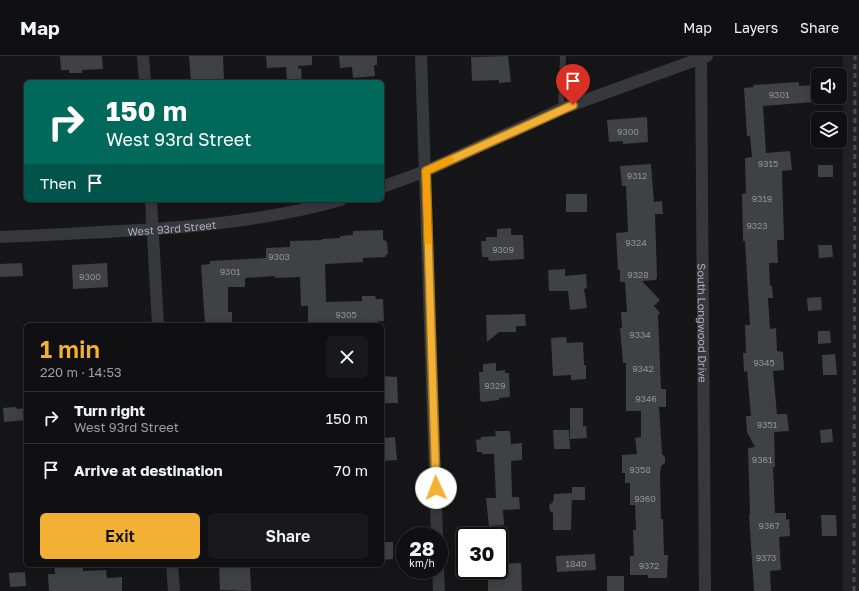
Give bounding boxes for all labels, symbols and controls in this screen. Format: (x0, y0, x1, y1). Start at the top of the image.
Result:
text: Map (20, 16, 60, 39)
text: Map (683, 19, 712, 36)
text: Layers (734, 19, 778, 36)
text: Share (800, 19, 839, 36)
pin (556, 64, 590, 105)
map controls (811, 68, 847, 148)
button: sound (811, 68, 847, 104)
icon: arrive (562, 70, 584, 92)
house number: 9301 (769, 89, 790, 100)
text: 150 m (106, 94, 187, 127)
icon: right (40, 96, 92, 148)
button: layers (811, 112, 847, 148)
house number: 9300 (617, 126, 639, 137)
text: West 93rd Street (106, 128, 251, 150)
house number: 9315 (758, 158, 778, 169)
house number: 9312 (627, 170, 647, 181)
icon: arrive (84, 172, 106, 194)
text: Then (40, 174, 76, 192)
house number: 9319 (752, 193, 772, 204)
street label: West 93rd Street (127, 217, 217, 237)
house number: 9323 (746, 220, 768, 231)
house number: 9324 (625, 237, 647, 248)
house number: 9309 (492, 244, 514, 255)
house number: 9303 (268, 251, 290, 262)
street label: South Longwood Drive (696, 263, 710, 383)
house number: 9301 (220, 266, 241, 277)
house number: 9328 (627, 269, 649, 280)
house number: 9300 (79, 271, 101, 282)
house number: 9305 (335, 309, 357, 320)
house number: 9334 (629, 329, 651, 340)
text: 1 min (40, 334, 100, 363)
button: close (326, 336, 368, 378)
house number: 9345 (753, 357, 775, 368)
house number: 9342 (632, 363, 654, 374)
text: 220 m · 14:53 (40, 364, 122, 380)
house number: 9329 (484, 380, 506, 391)
house number: 9346 (635, 393, 657, 404)
text: Turn right (74, 401, 145, 419)
icon: right (40, 407, 62, 429)
text: 150 m (326, 409, 368, 427)
text: West 93rd Street (74, 419, 179, 435)
house number: 9351 (757, 419, 778, 430)
house number: 9361 (752, 454, 773, 465)
icon: arrive (40, 459, 62, 481)
text: Arrive at destination (74, 461, 223, 479)
text: 70 m (334, 461, 368, 479)
house number: 9358 (629, 464, 651, 475)
position arrow (415, 467, 457, 509)
house number: 9360 (634, 493, 656, 504)
button: Exit (40, 513, 200, 559)
button: Share (208, 513, 368, 559)
house number: 9367 (759, 520, 780, 531)
speed limit sign: 30 (456, 527, 508, 579)
text: 28 (409, 536, 434, 560)
house number: 9373 (756, 552, 776, 563)
text: km/h (409, 557, 435, 569)
house number: 1840 (566, 558, 587, 569)
house number: 9372 (639, 560, 659, 571)

